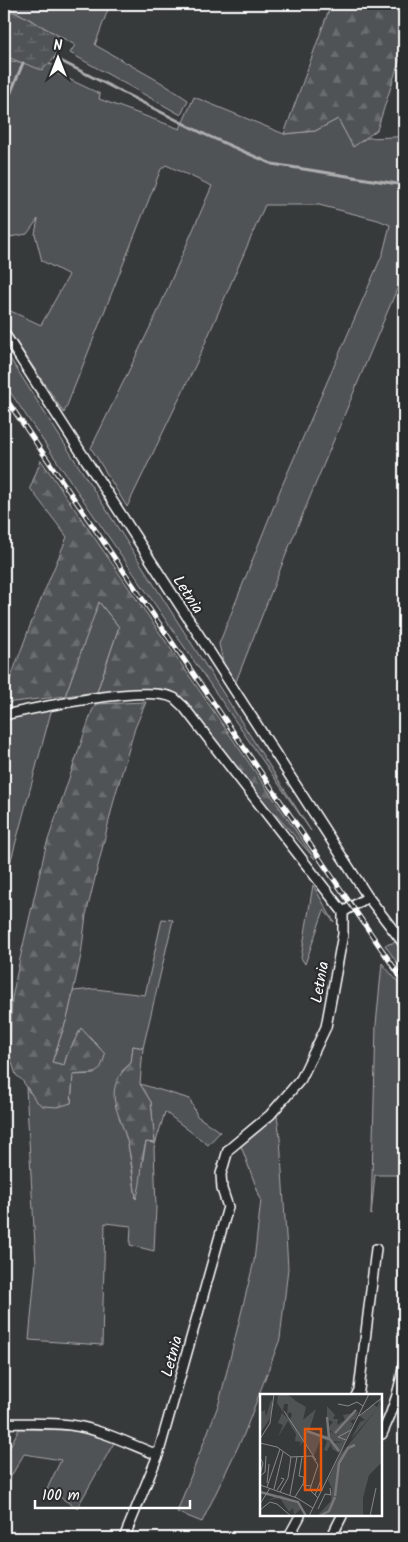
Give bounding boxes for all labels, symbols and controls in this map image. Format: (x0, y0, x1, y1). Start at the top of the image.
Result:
north arrow (32, 32, 82, 82)
text: N (54, 35, 63, 57)
street label: Letnia (166, 570, 210, 619)
street label: Letnia (305, 959, 336, 1005)
street label: Letnia (155, 1333, 190, 1380)
inset map (260, 1394, 383, 1517)
scale bar (35, 1477, 190, 1509)
text: 100 m (42, 1484, 80, 1508)

